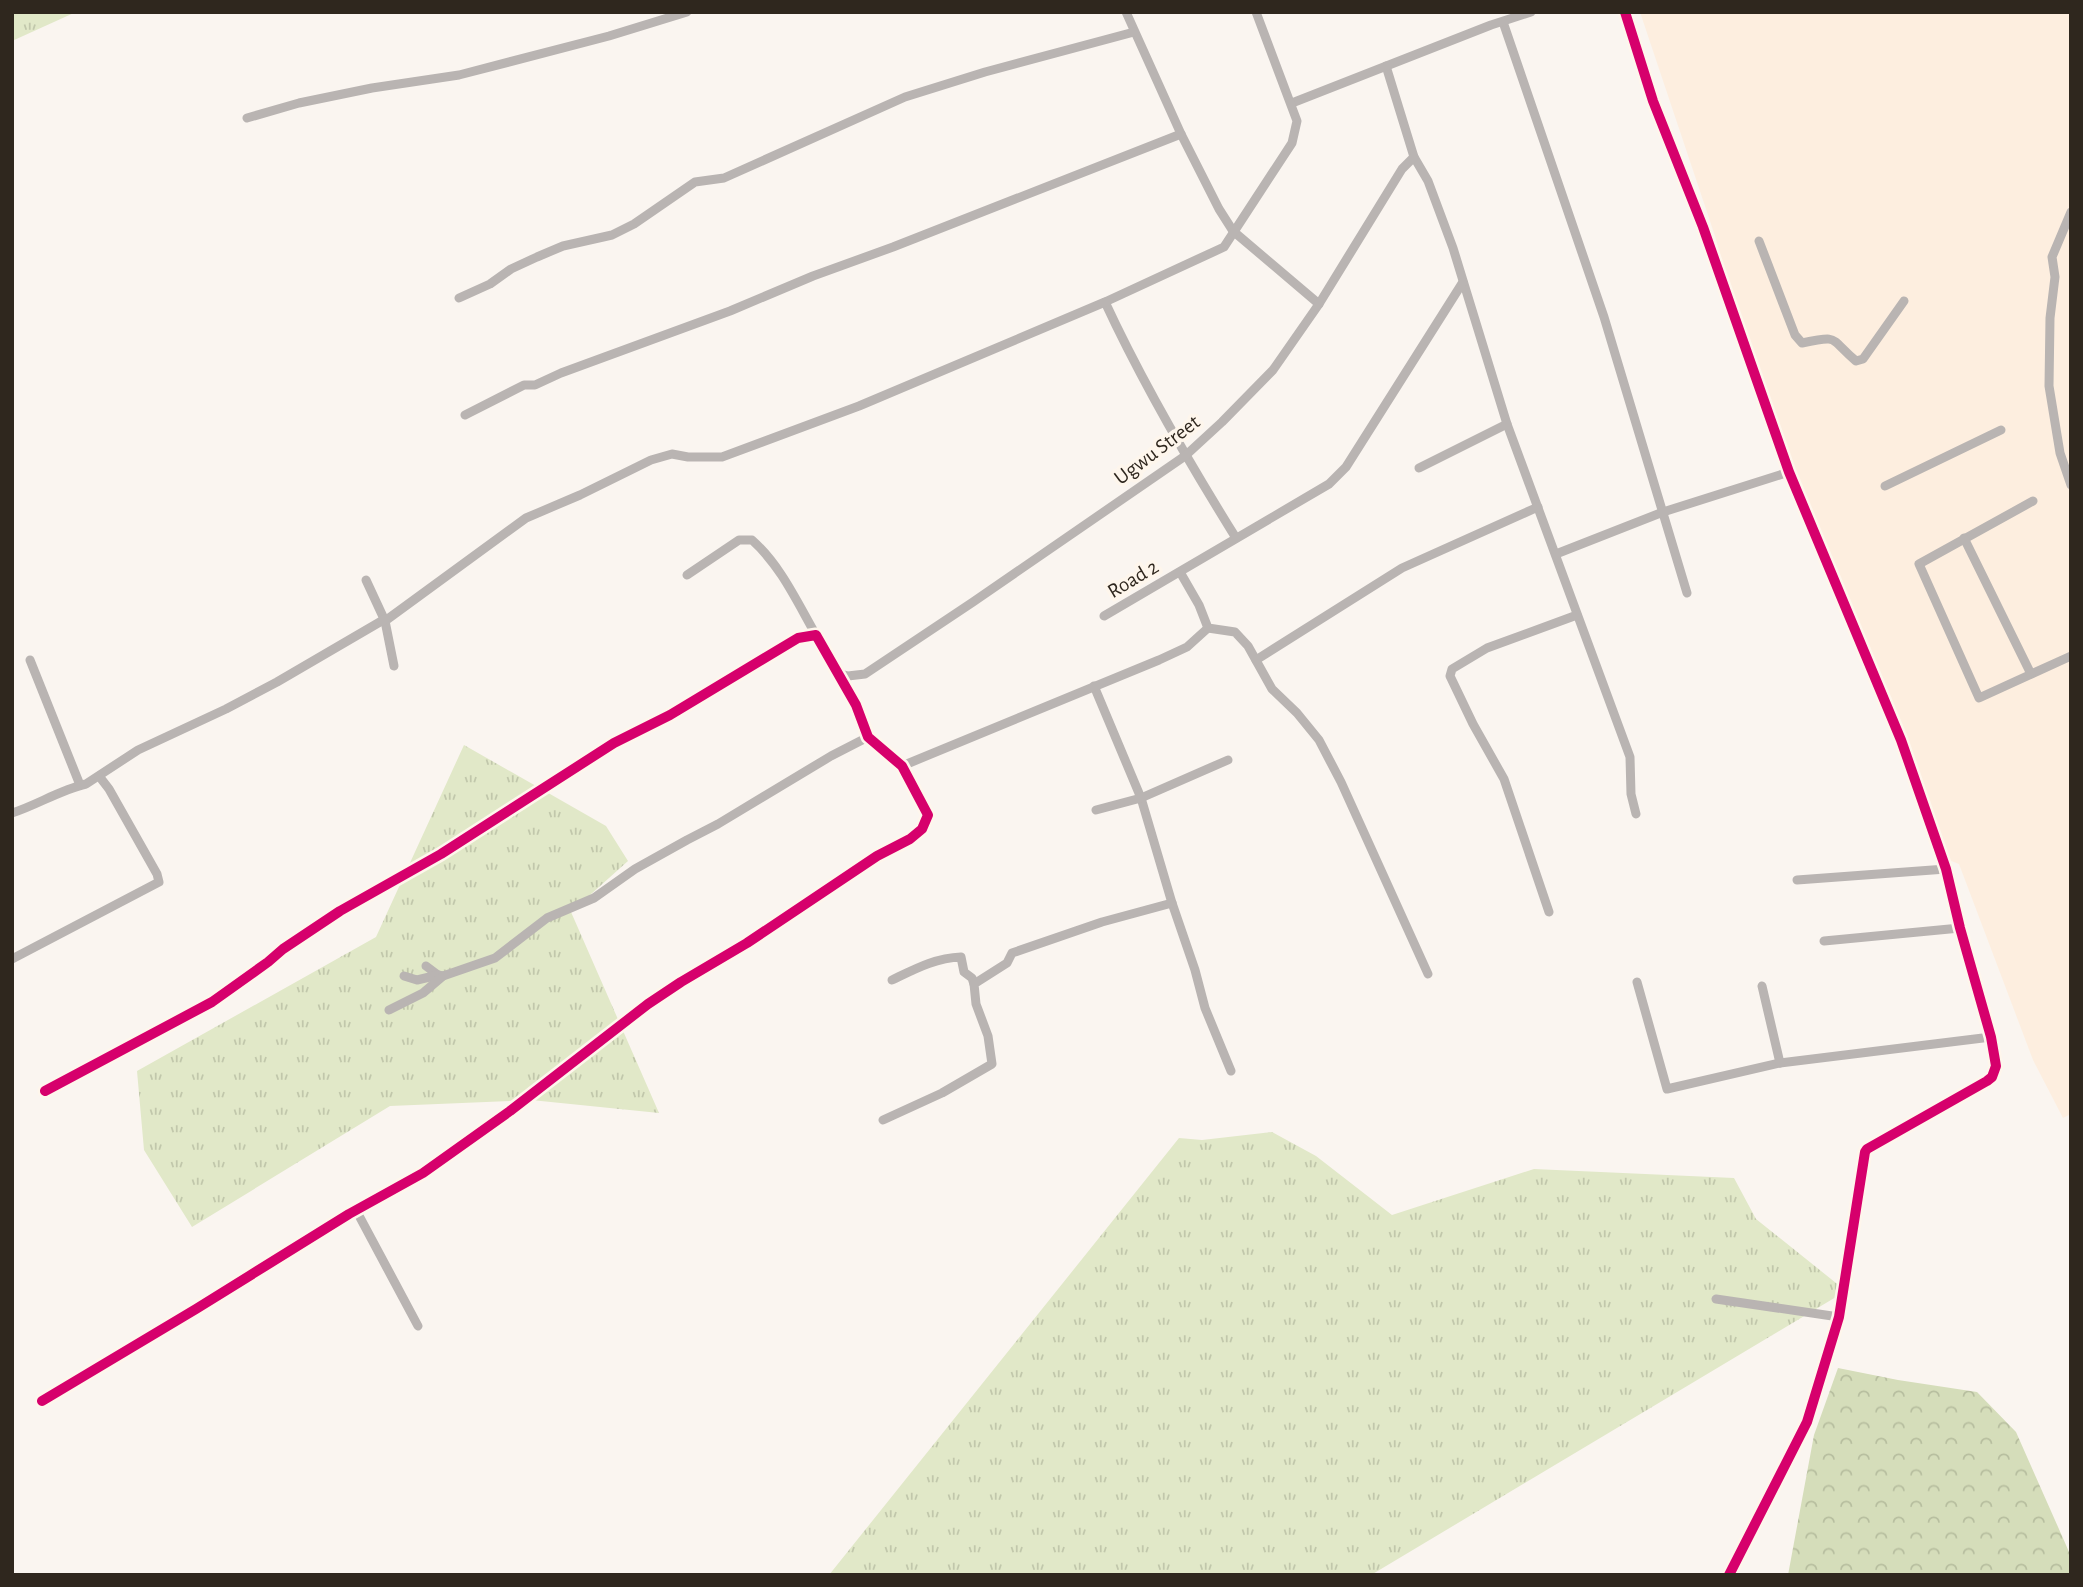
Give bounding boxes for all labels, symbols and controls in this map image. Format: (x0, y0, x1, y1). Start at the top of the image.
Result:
street label: Ugwu Street (1110, 411, 1204, 489)
street label: Road 2 (1104, 556, 1162, 602)

